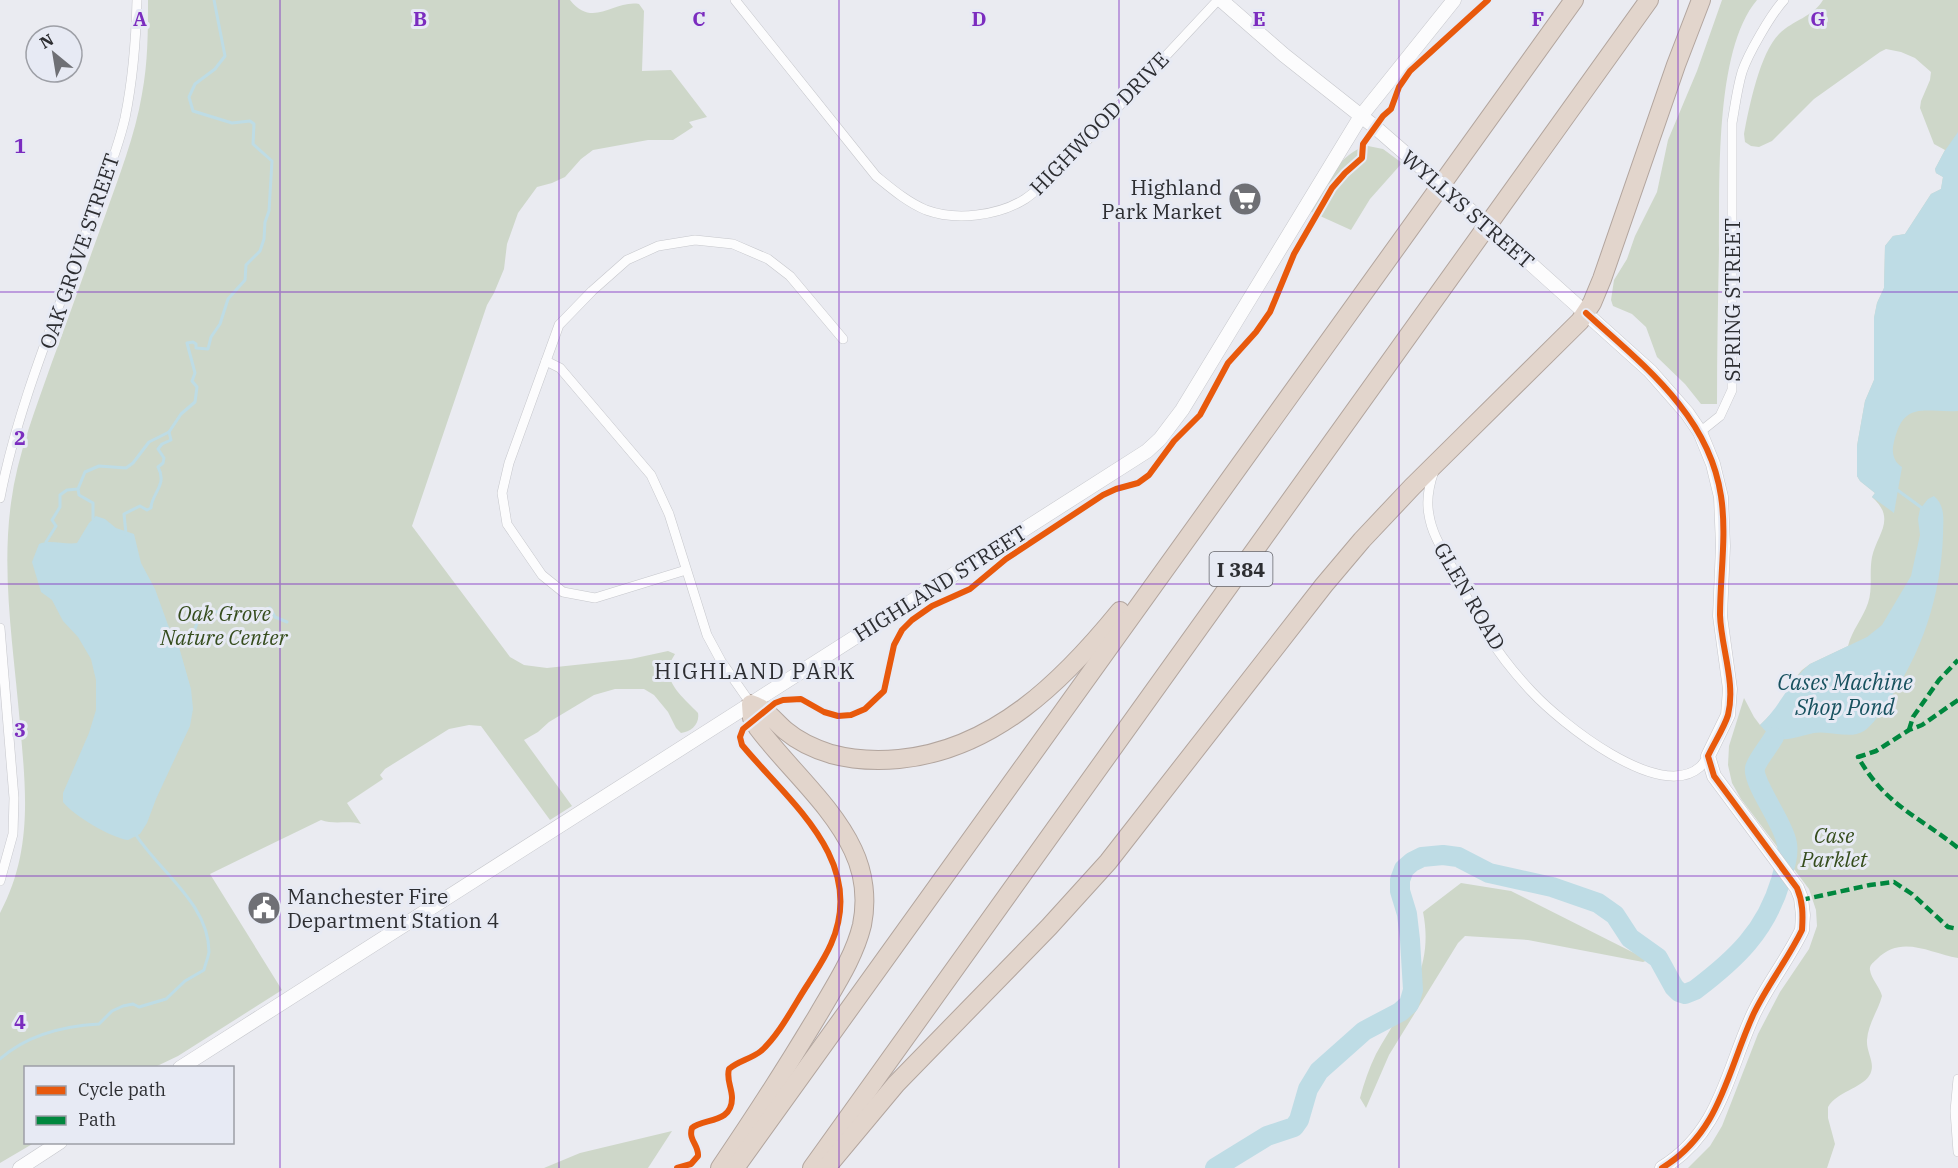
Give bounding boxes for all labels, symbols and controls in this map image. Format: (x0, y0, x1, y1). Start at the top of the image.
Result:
text: A (133, 5, 147, 32)
text: B (413, 5, 427, 32)
text: C (692, 5, 706, 32)
text: D (971, 5, 987, 32)
text: E (1252, 5, 1266, 32)
text: F (1532, 5, 1544, 32)
text: G (1810, 5, 1826, 32)
north arrow (24, 24, 84, 84)
text: N (36, 29, 57, 53)
street label: HIGHWOOD DRIVE (1023, 45, 1175, 201)
text: 1 (14, 132, 26, 159)
street label: WYLLYS STREET (1395, 143, 1541, 275)
street label: OAK GROVE STREET (32, 150, 126, 352)
place label: Highland Park Market (1102, 173, 1222, 225)
supermarket icon: Highland Park Market (1227, 181, 1263, 217)
street label: SPRING STREET (1718, 218, 1746, 382)
text: 2 (14, 424, 26, 451)
street label: HIGHLAND STREET (848, 518, 1032, 648)
street label: GLEN ROAD (1428, 537, 1512, 655)
road number: I 384 (1210, 552, 1272, 586)
park label: Oak Grove Nature Center (159, 599, 289, 651)
district label: HIGHLAND PARK (654, 656, 856, 685)
water label: Cases Machine Shop Pond (1777, 667, 1913, 721)
text: 3 (14, 716, 26, 743)
park label: Case Parklet (1800, 821, 1868, 873)
place label: Manchester Fire Department Station 4 (287, 882, 499, 934)
public building icon: Manchester Fire Department Station 4 (246, 890, 282, 926)
text: 4 (14, 1008, 26, 1035)
legend (24, 1066, 234, 1144)
text: Cycle path (78, 1078, 166, 1101)
text: Path (78, 1108, 116, 1131)

